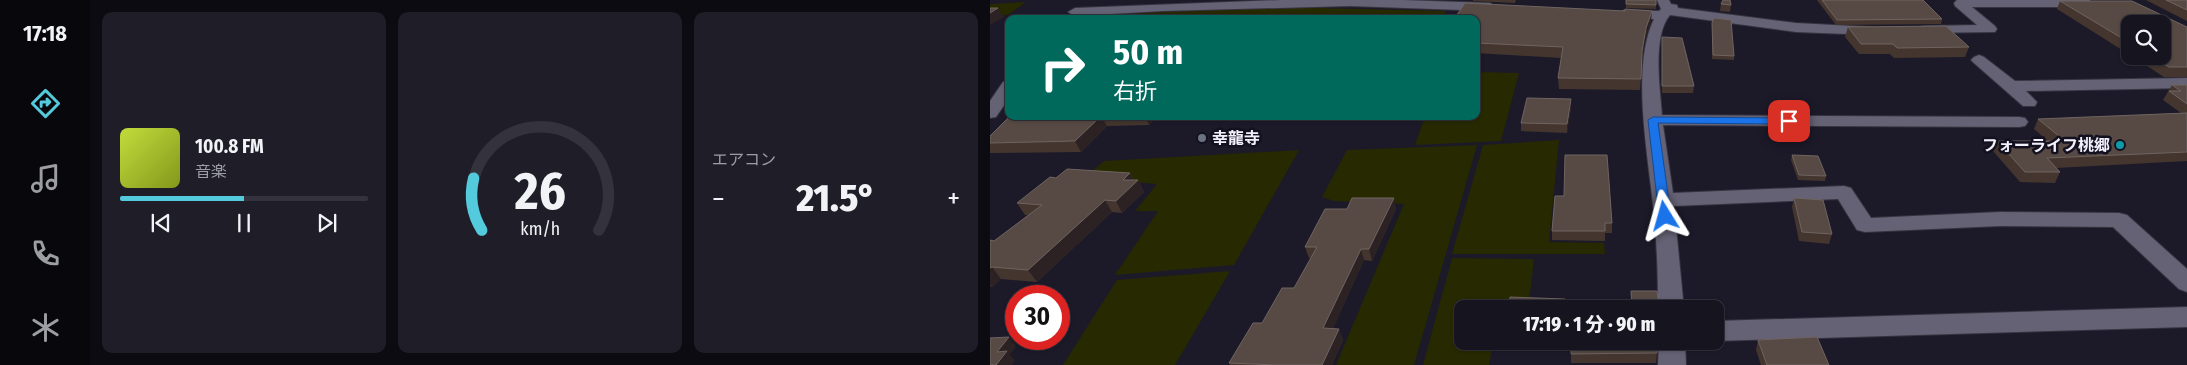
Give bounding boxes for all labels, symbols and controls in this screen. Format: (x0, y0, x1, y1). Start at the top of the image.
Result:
map controls (2121, 15, 2171, 65)
button: search (2121, 15, 2171, 65)
text: 17:18 (23, 20, 67, 47)
text: 50 m (1113, 31, 1183, 73)
icon: right (1030, 35, 1095, 100)
text: 右折 (1113, 78, 1157, 105)
icon: directions (28, 86, 63, 121)
pin (1768, 100, 1810, 142)
icon: arrive (1775, 107, 1803, 135)
place label: 幸龍寺 (1212, 129, 1260, 148)
marker: 幸龍寺 (1196, 132, 1208, 144)
text: 100.8 FM (195, 135, 264, 158)
place label: フォーライフ桃郷 (1982, 136, 2110, 155)
marker: フォーライフ桃郷 (2114, 139, 2126, 151)
text: エアコン (712, 150, 776, 169)
text: 26 (513, 160, 566, 223)
icon: music (28, 161, 63, 196)
text: 音楽 (195, 162, 227, 181)
text: 21.5° (796, 175, 876, 221)
text: − (712, 182, 725, 215)
text: + (947, 182, 960, 215)
position arrow (1638, 189, 1690, 241)
icon: previous (147, 209, 175, 237)
icon: pause (230, 209, 258, 237)
icon: next (313, 209, 341, 237)
text: km/h (520, 218, 560, 240)
icon: phone (28, 236, 63, 271)
speed limit sign: 30 (1005, 285, 1070, 350)
icon: climate (28, 310, 63, 345)
text: 17:19 · 1 分 · 90 m (1523, 313, 1655, 336)

